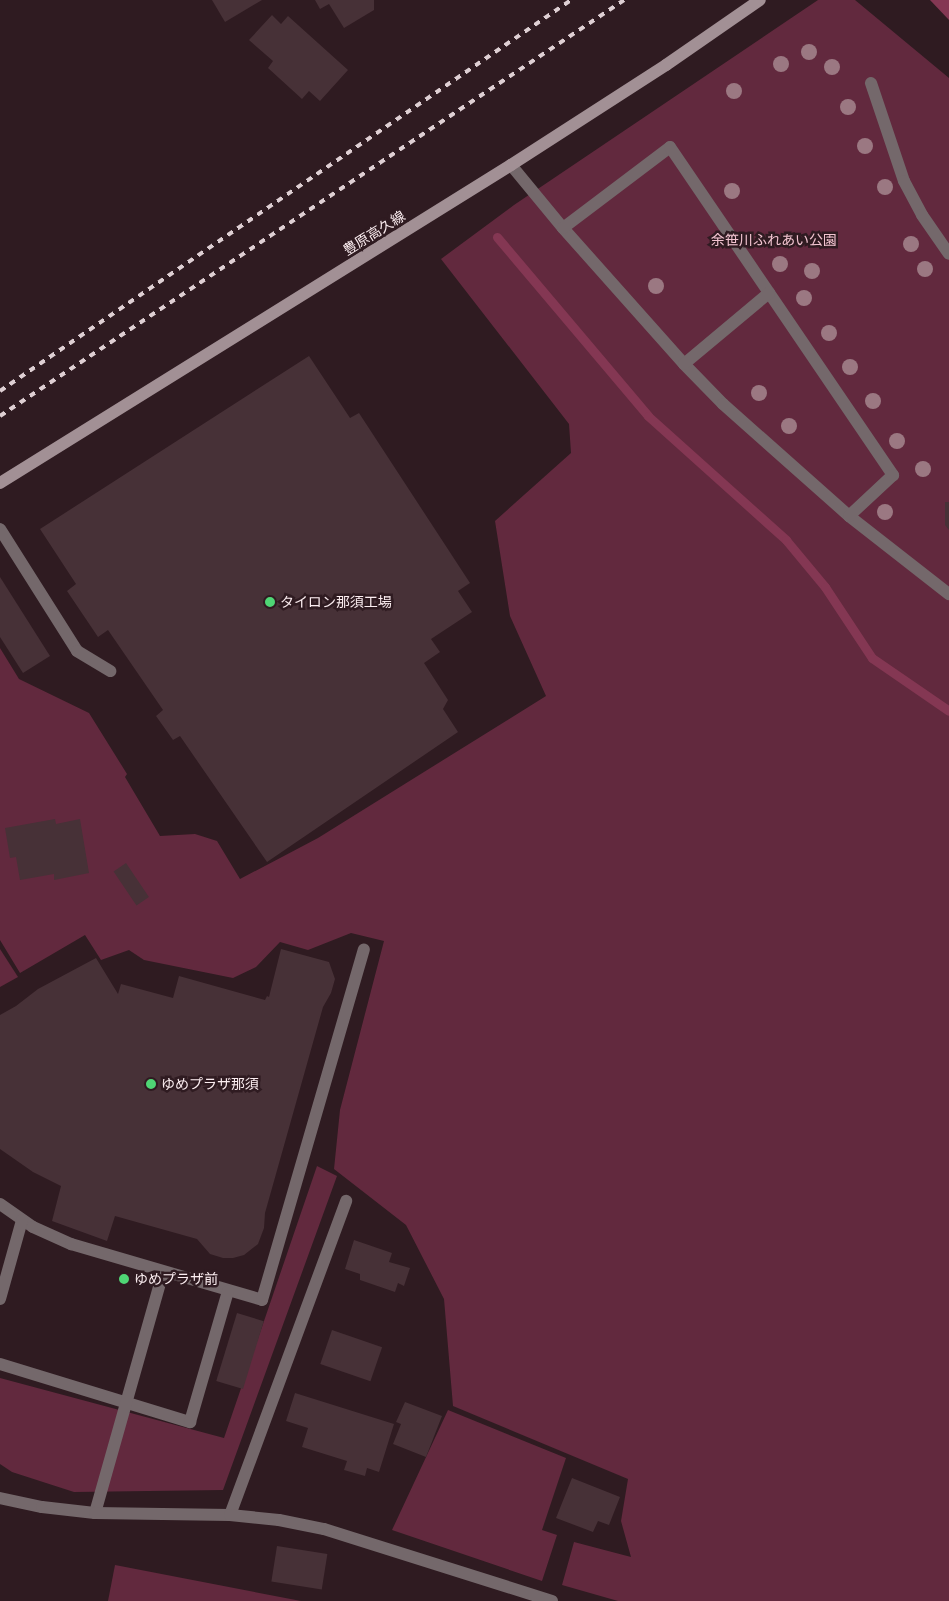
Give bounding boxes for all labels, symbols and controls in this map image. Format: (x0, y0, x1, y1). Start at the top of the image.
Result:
street label: 豊原高久線 (340, 207, 408, 259)
park label: 余笹川ふれあい公園 (711, 232, 837, 248)
place label: タイロン那須工場 (280, 594, 392, 610)
marker: タイロン那須工場 (264, 596, 276, 608)
place label: ゆめプラザ那須 (161, 1076, 259, 1092)
marker: ゆめプラザ那須 (145, 1078, 157, 1090)
place label: ゆめプラザ前 (134, 1271, 218, 1287)
marker: ゆめプラザ前 (118, 1273, 130, 1285)

